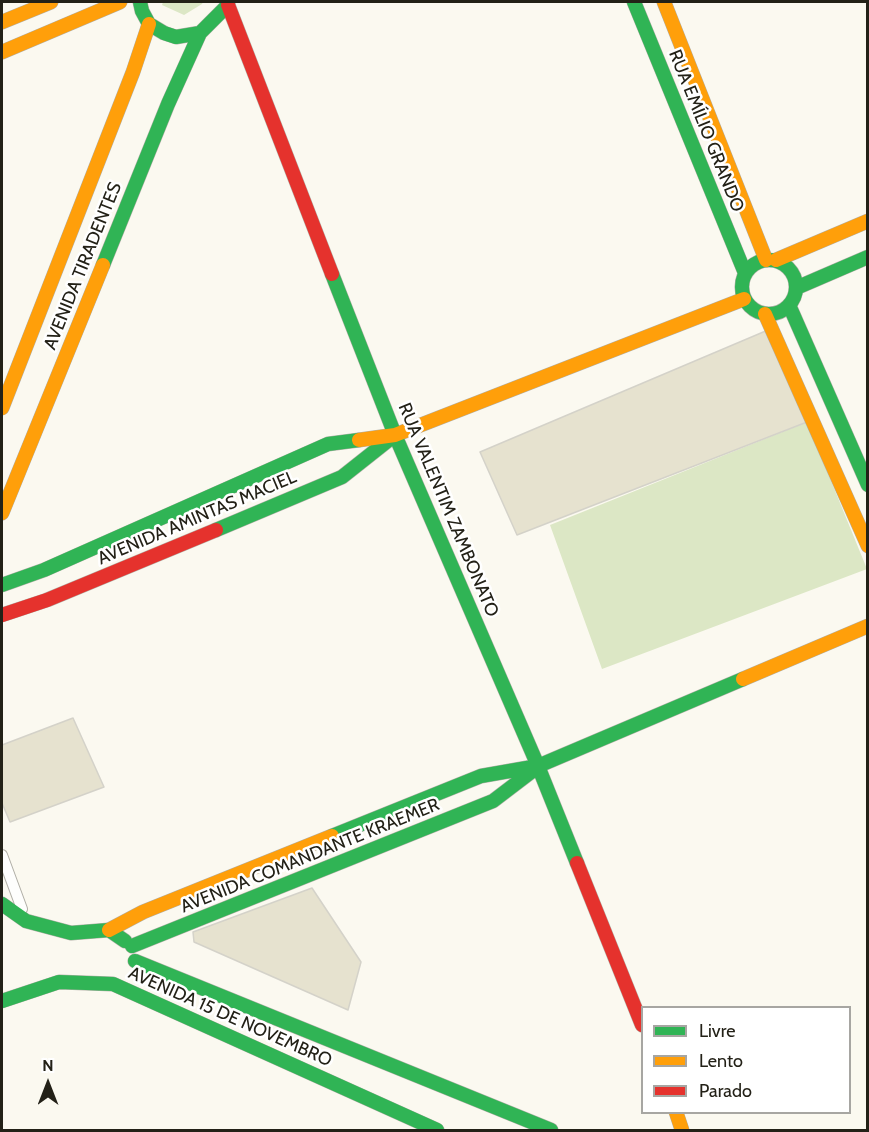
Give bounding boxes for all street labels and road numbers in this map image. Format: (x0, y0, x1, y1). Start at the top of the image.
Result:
street label: RUA EMÍLIO GRANDO (664, 47, 748, 215)
street label: AVENIDA TIRADENTES (40, 179, 126, 353)
street label: RUA VALENTIM ZAMBONATO (393, 400, 503, 620)
street label: AVENIDA AMINTAS MACIEL (94, 466, 300, 570)
street label: AVENIDA COMANDANTE KRAEMER (177, 794, 443, 918)
street label: AVENIDA 15 DE NOVEMBRO (125, 962, 335, 1072)

